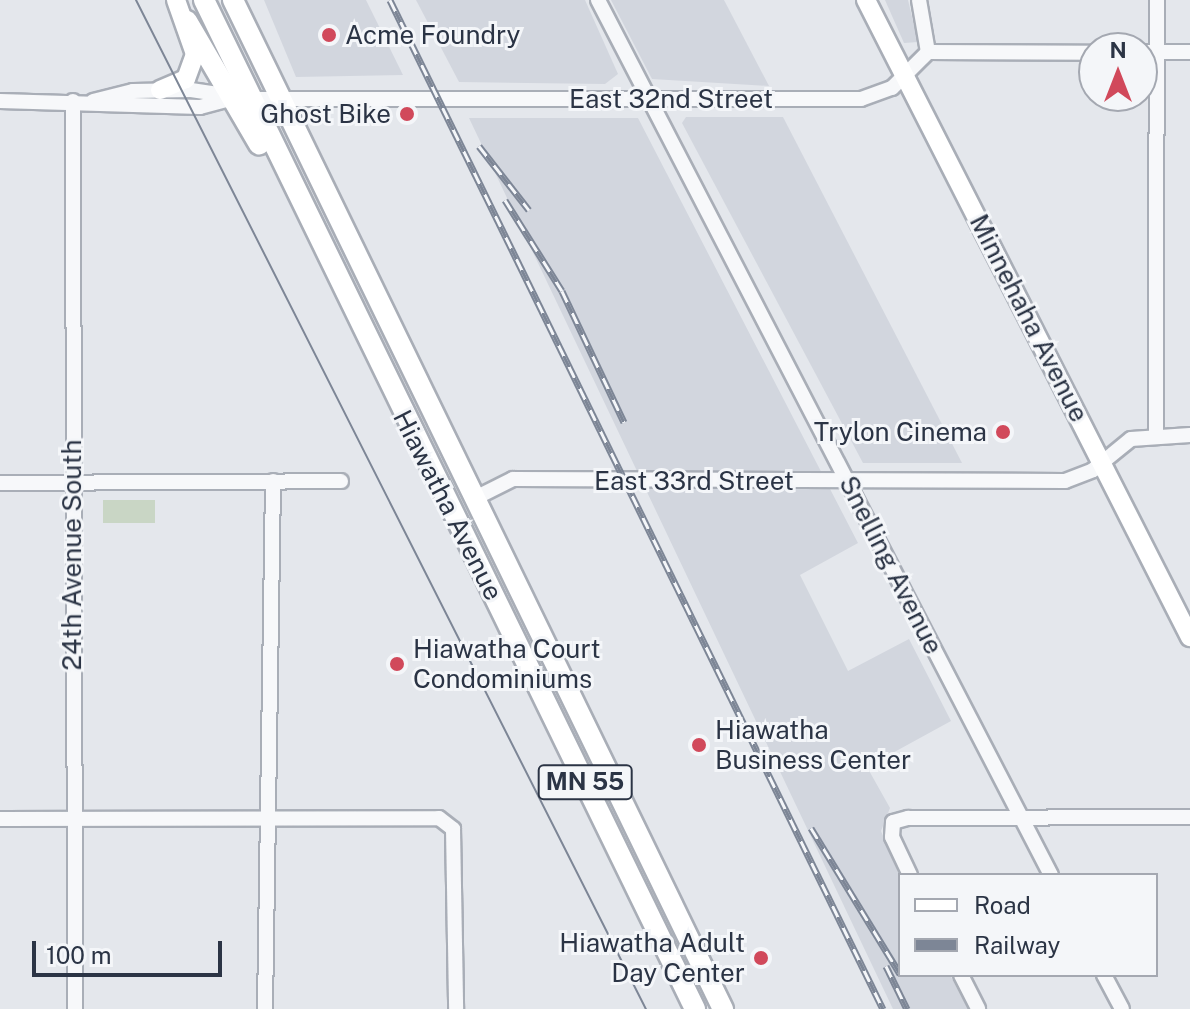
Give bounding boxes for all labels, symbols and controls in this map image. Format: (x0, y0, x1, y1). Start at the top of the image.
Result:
place label: Acme Foundry (345, 19, 521, 51)
marker: Acme Foundry (320, 26, 338, 44)
north arrow (1078, 32, 1158, 112)
text: N (1109, 37, 1127, 63)
street label: East 32nd Street (569, 83, 773, 115)
place label: Ghost Bike (260, 98, 391, 130)
marker: Ghost Bike (398, 105, 416, 123)
street label: Minnehaha Avenue (963, 209, 1095, 427)
street label: Hiawatha Avenue (387, 405, 509, 605)
place label: Trylon Cinema (814, 416, 987, 448)
marker: Trylon Cinema (994, 423, 1012, 441)
street label: 24th Avenue South (56, 439, 88, 671)
street label: East 33rd Street (594, 465, 794, 497)
street label: Snelling Avenue (833, 471, 949, 659)
place label: Hiawatha Court Condominiums (413, 633, 601, 694)
marker: Hiawatha Court Condominiums (388, 655, 406, 673)
place label: Hiawatha Business Center (715, 714, 911, 776)
marker: Hiawatha Business Center (690, 736, 708, 754)
road number: MN 55 (537, 762, 633, 802)
legend (898, 873, 1158, 977)
text: Road (974, 891, 1031, 919)
scale bar (36, 925, 226, 975)
place label: Hiawatha Adult Day Center (559, 927, 745, 988)
text: Railway (974, 931, 1060, 959)
text: 100 m (46, 941, 112, 969)
marker: Hiawatha Adult Day Center (752, 949, 770, 967)

